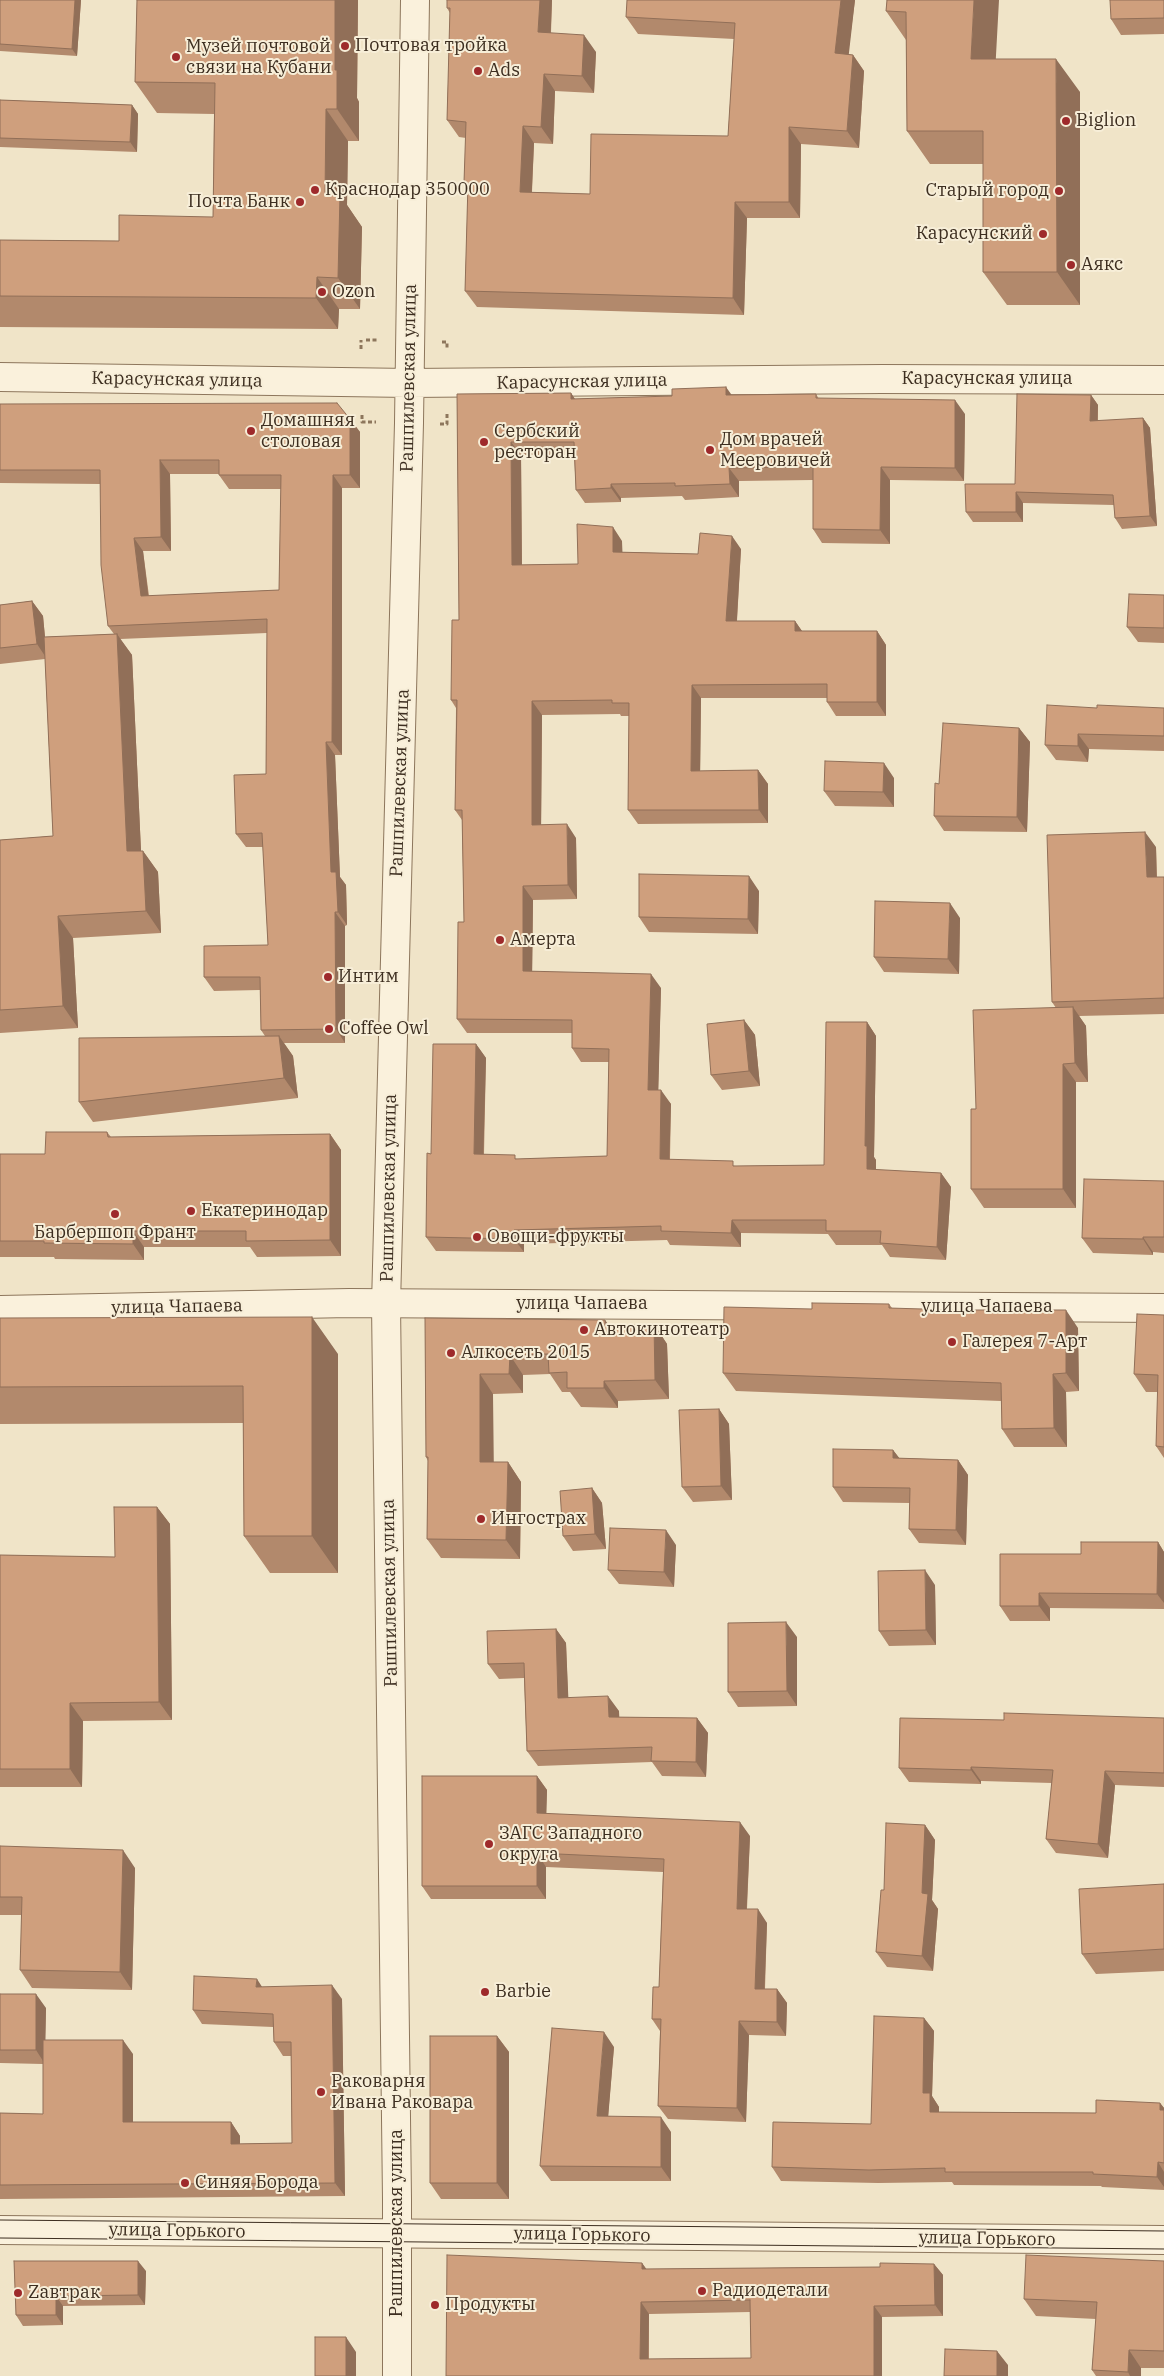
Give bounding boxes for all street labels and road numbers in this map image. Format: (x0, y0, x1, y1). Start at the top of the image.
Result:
street label: Рашпилевская улица (397, 284, 421, 472)
street label: Карасунская улица (91, 368, 263, 392)
street label: Карасунская улица (901, 368, 1073, 390)
street label: Карасунская улица (496, 370, 668, 394)
street label: Рашпилевская улица (386, 688, 414, 878)
street label: Рашпилевская улица (377, 1094, 401, 1282)
street label: улица Чапаева (516, 1293, 648, 1315)
street label: улица Чапаева (111, 1295, 243, 1319)
street label: улица Чапаева (921, 1296, 1053, 1318)
street label: Рашпилевская улица (378, 1499, 402, 1687)
street label: Рашпилевская улица (386, 2129, 408, 2317)
street label: улица Горького (108, 2219, 246, 2243)
street label: улица Горького (513, 2223, 651, 2247)
street label: улица Горького (918, 2227, 1056, 2251)

